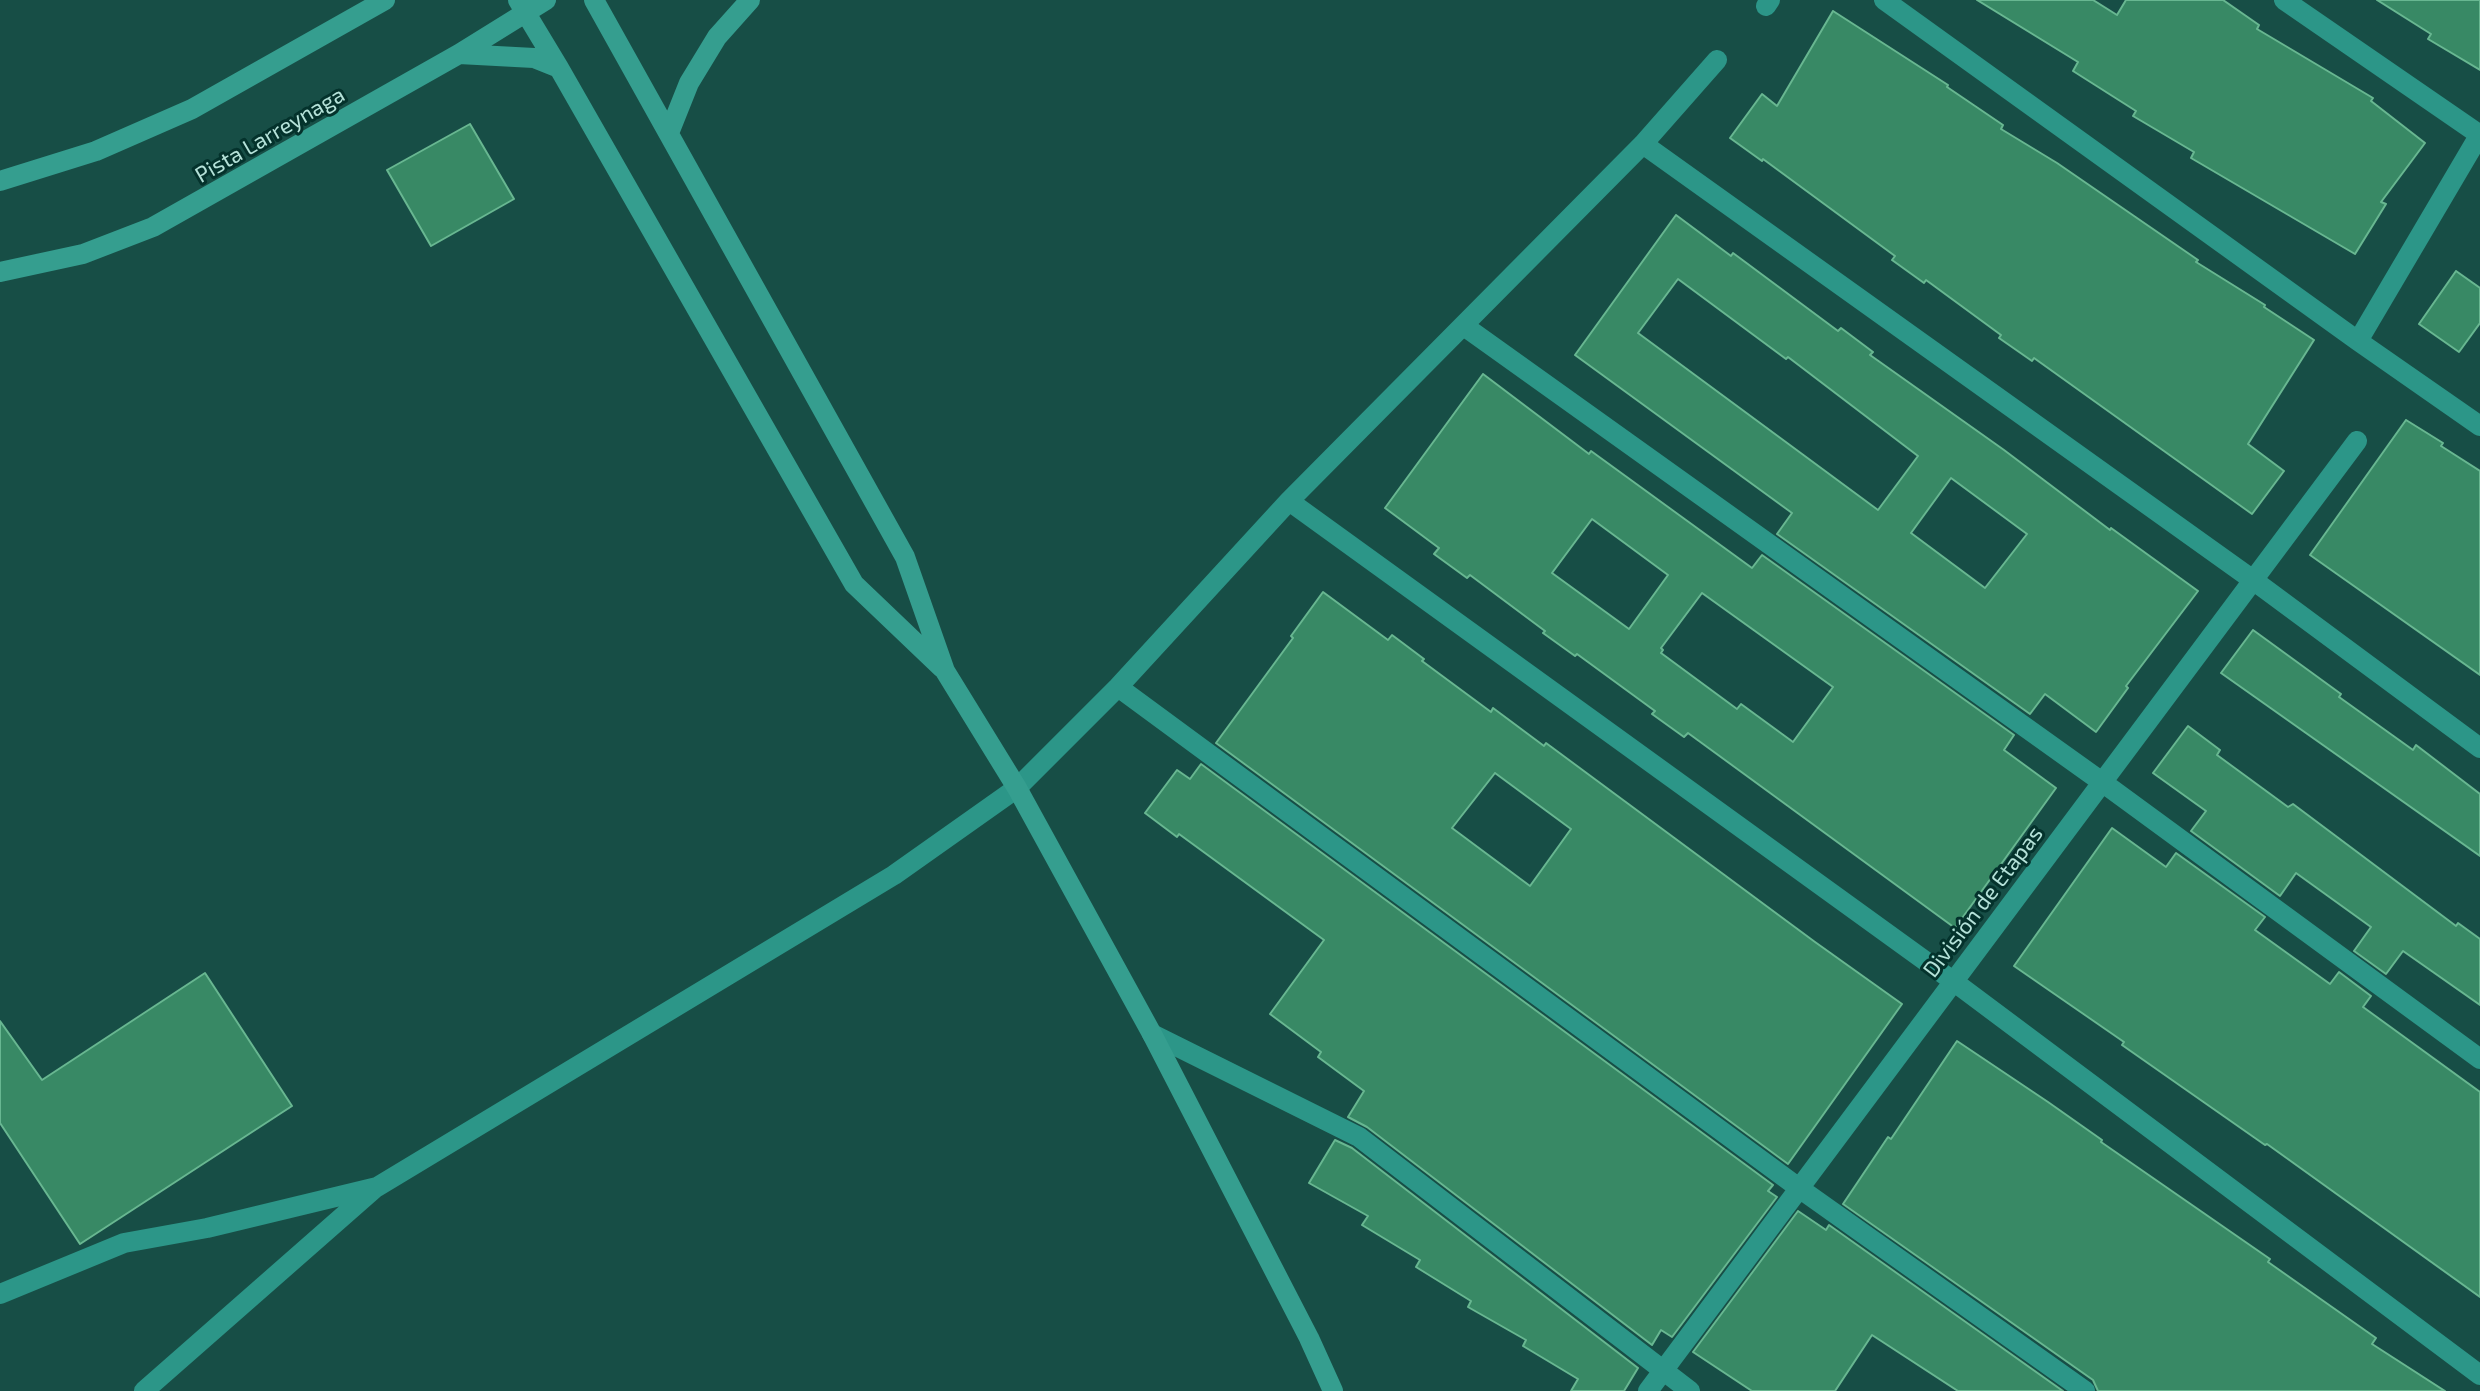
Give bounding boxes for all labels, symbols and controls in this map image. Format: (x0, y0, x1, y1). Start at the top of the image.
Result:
street label: Pista Larreynaga (191, 82, 349, 188)
street label: División de Etapas (1918, 821, 2048, 983)

